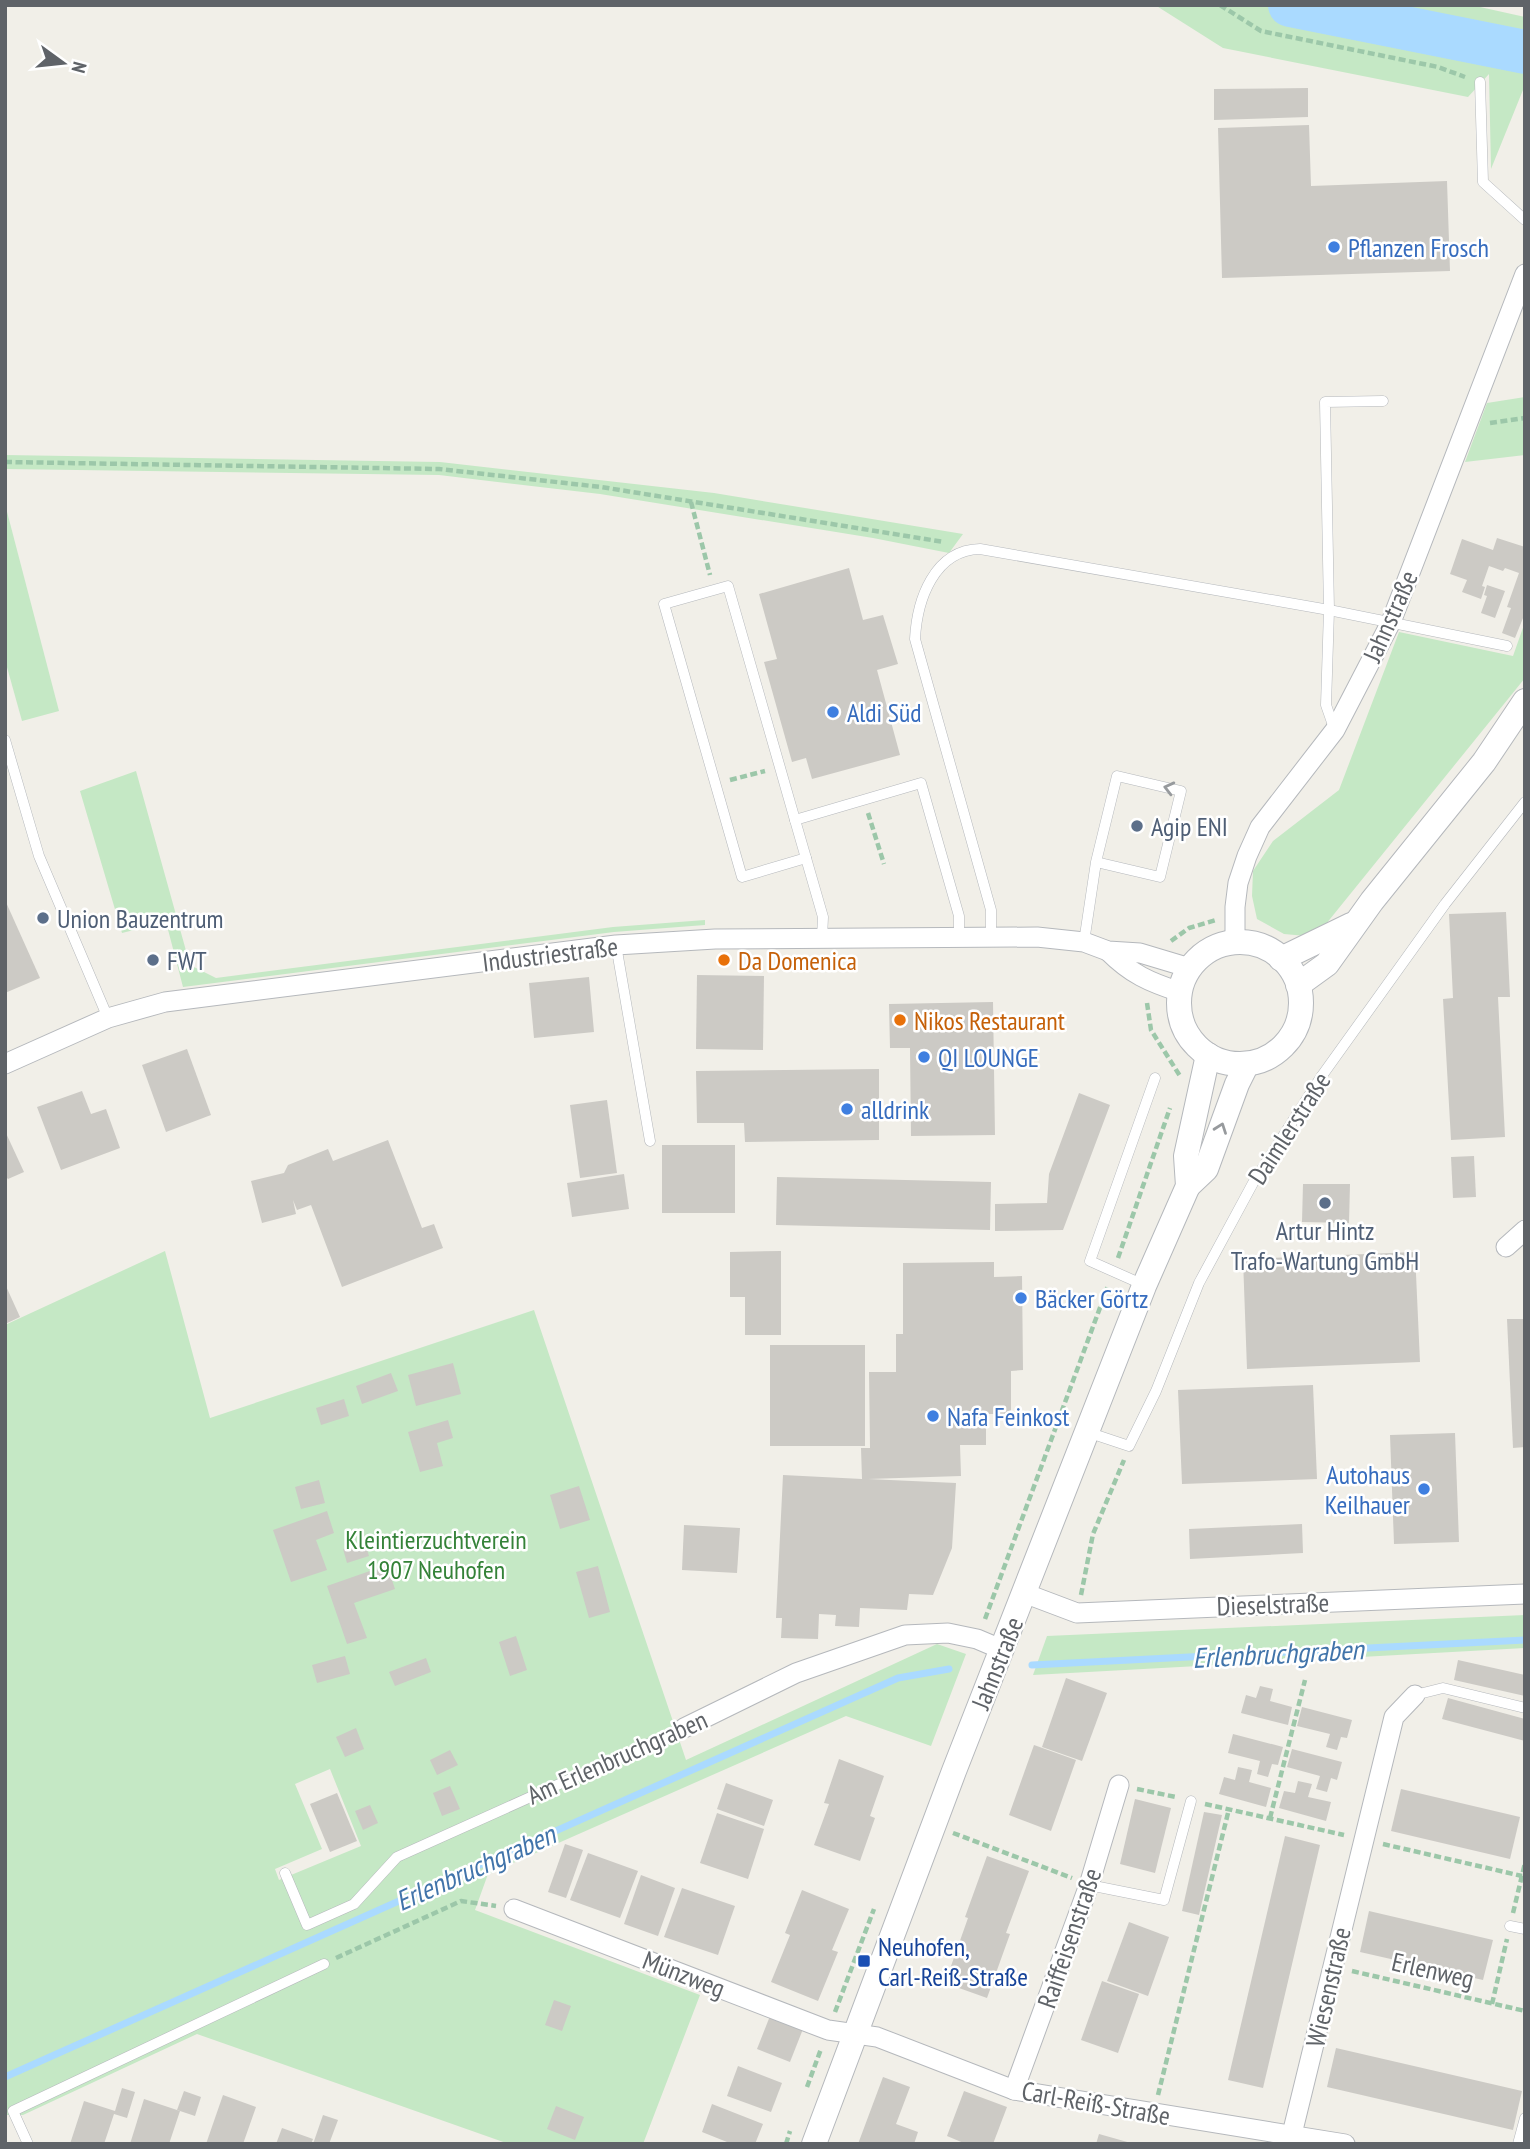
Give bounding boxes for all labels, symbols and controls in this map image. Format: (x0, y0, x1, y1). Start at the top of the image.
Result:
north arrow (28, 28, 98, 98)
text: N (67, 59, 92, 75)
place label: Pflanzen Frosch (1348, 231, 1489, 264)
marker: Pflanzen Frosch (1326, 239, 1342, 255)
street label: Jahnstraße (1355, 565, 1425, 668)
place label: Aldi Süd (847, 696, 921, 729)
marker: Aldi Süd (825, 704, 841, 720)
one-way arrow (1163, 782, 1175, 796)
place label: Agip ENI (1151, 810, 1228, 843)
marker: Agip ENI (1129, 818, 1145, 834)
place label: Union Bauzentrum (57, 902, 223, 935)
marker: Union Bauzentrum (35, 910, 51, 926)
street label: Industriestraße (480, 929, 620, 979)
place label: FWT (167, 944, 207, 977)
place label: Da Domenica (738, 944, 857, 977)
marker: FWT (145, 952, 161, 968)
marker: Da Domenica (716, 952, 732, 968)
place label: Nikos Restaurant (914, 1004, 1065, 1037)
marker: Nikos Restaurant (892, 1012, 908, 1028)
place label: QI LOUNGE (938, 1041, 1039, 1074)
marker: QI LOUNGE (916, 1049, 932, 1065)
street label: Daimlerstraße (1240, 1066, 1338, 1190)
place label: alldrink (861, 1093, 929, 1126)
marker: alldrink (839, 1101, 855, 1117)
one-way arrow (1213, 1123, 1227, 1135)
marker: Artur Hintz Trafo-Wartung GmbH (1317, 1195, 1333, 1211)
place label: Artur Hintz Trafo-Wartung GmbH (1231, 1214, 1419, 1277)
place label: Bäcker Görtz (1035, 1282, 1148, 1315)
marker: Bäcker Görtz (1013, 1290, 1029, 1306)
place label: Nafa Feinkost (947, 1400, 1070, 1433)
marker: Nafa Feinkost (925, 1408, 941, 1424)
place label: Autohaus Keilhauer (1325, 1458, 1410, 1521)
marker: Autohaus Keilhauer (1416, 1481, 1432, 1497)
park label: Kleintierzuchtverein 1907 Neuhofen (345, 1523, 527, 1586)
street label: Dieselstraße (1216, 1586, 1330, 1622)
street label: Jahnstraße (963, 1612, 1030, 1715)
water label: Erlenbruchgraben (1191, 1630, 1366, 1676)
street label: Am Erlenbruchgraben (522, 1703, 712, 1811)
water label: Erlenbruchgraben (389, 1815, 562, 1919)
street label: Raiffeisenstraße (1030, 1864, 1108, 2012)
street label: Wiesenstraße (1298, 1924, 1358, 2050)
place label: Neuhofen, Carl-Reiß-Straße (878, 1930, 1028, 1993)
street label: Münzweg (638, 1943, 730, 2005)
street label: Erlenweg (1389, 1945, 1477, 1995)
marker: Neuhofen, Carl-Reiß-Straße (856, 1953, 872, 1969)
street label: Carl-Reiß-Straße (1019, 2074, 1173, 2132)

